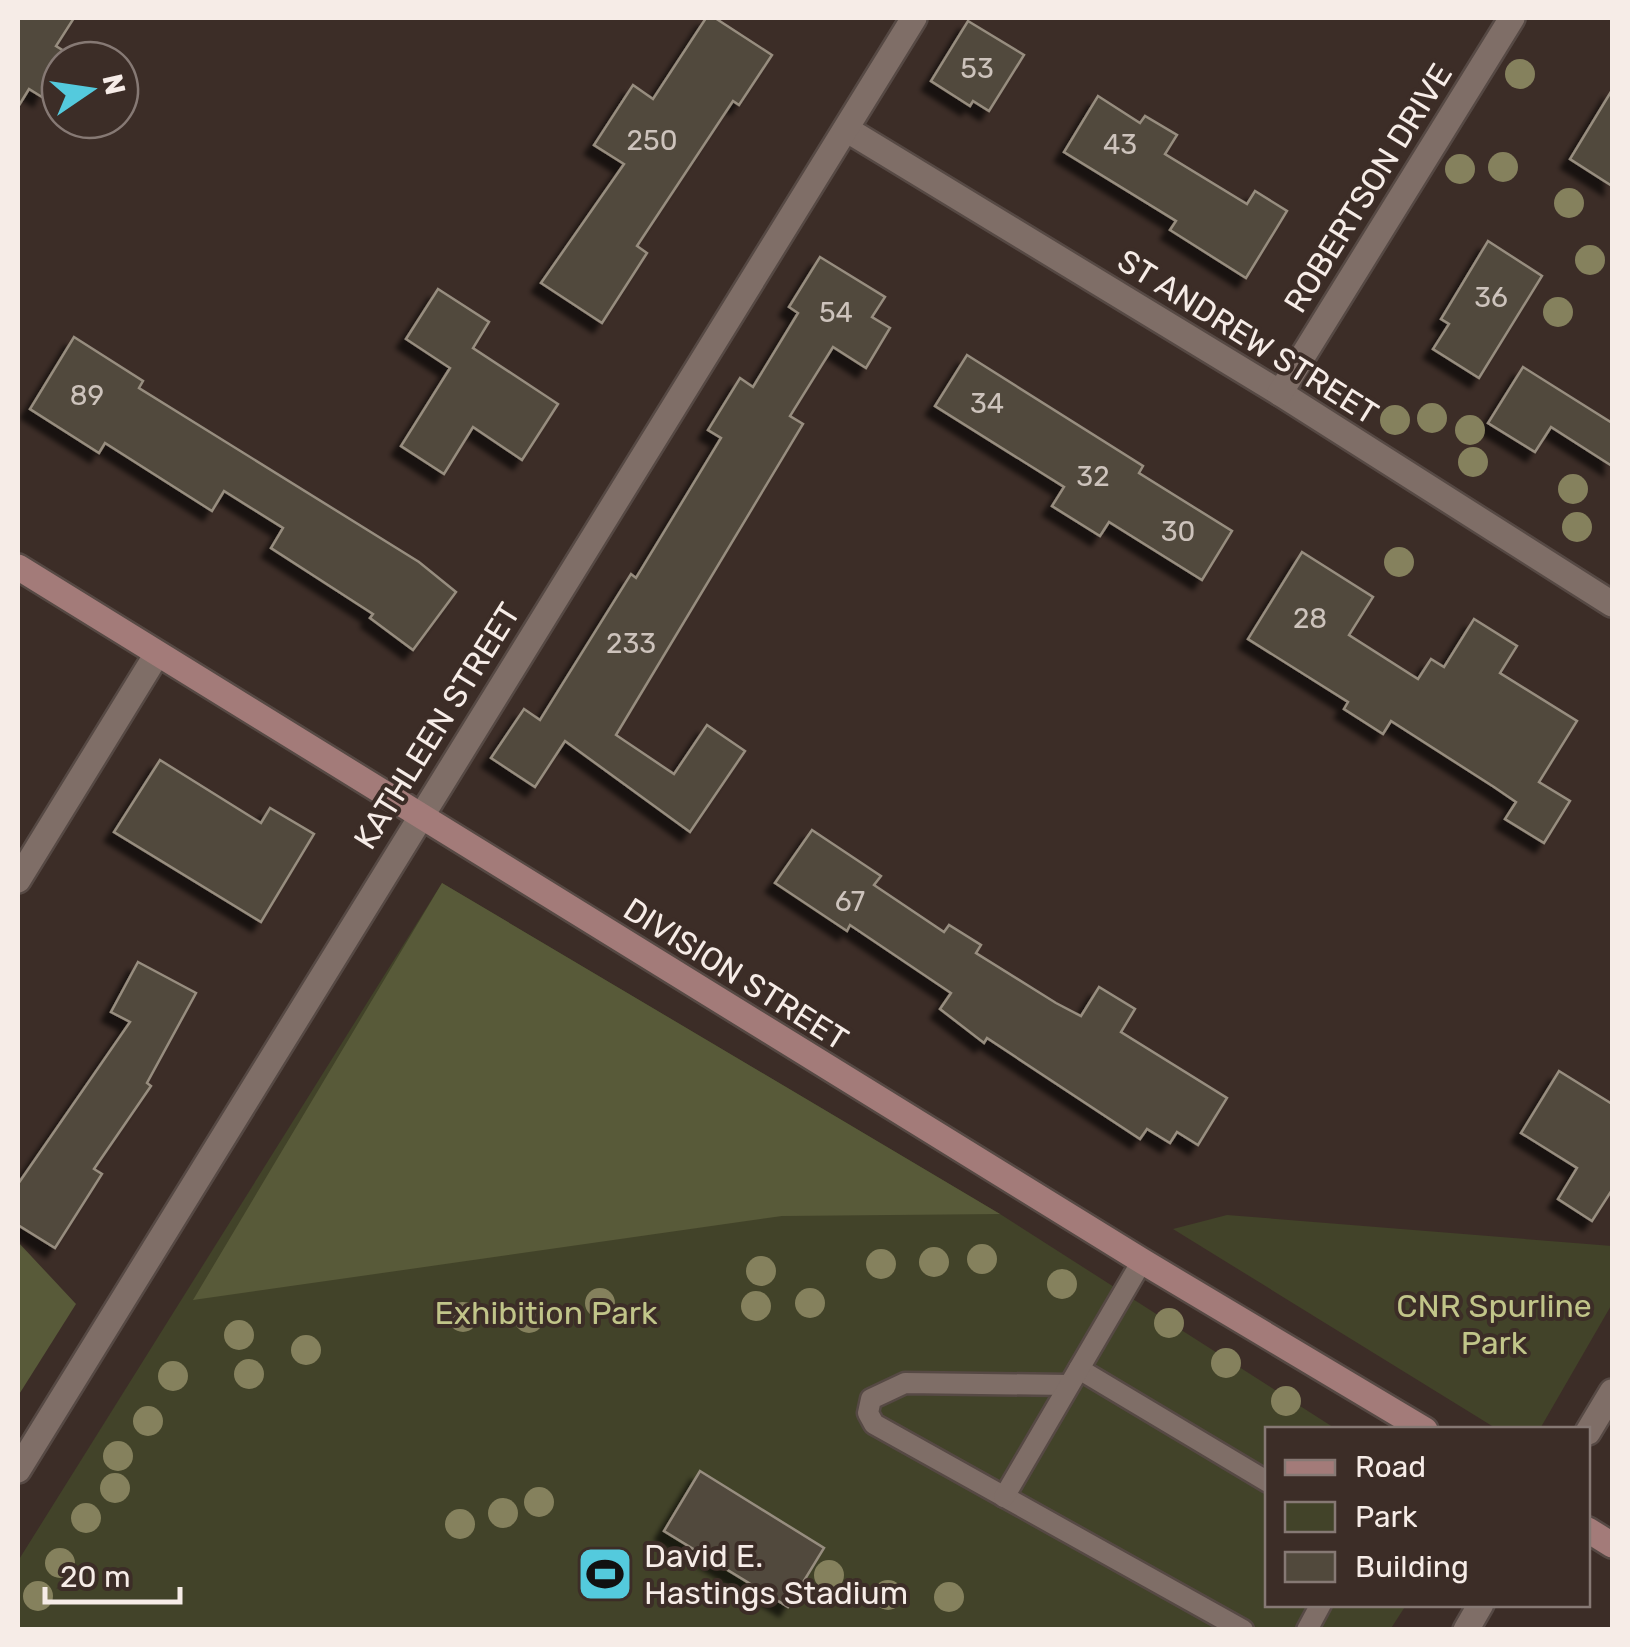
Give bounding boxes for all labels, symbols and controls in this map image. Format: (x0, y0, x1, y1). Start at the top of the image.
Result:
north arrow (40, 40, 140, 140)
house number: 53 (960, 52, 994, 85)
street label: ROBERTSON DRIVE (1276, 57, 1460, 319)
text: N (96, 71, 132, 98)
house number: 250 (627, 124, 677, 157)
house number: 43 (1103, 128, 1137, 161)
street label: ST ANDREW STREET (1111, 241, 1385, 433)
house number: 36 (1474, 281, 1508, 314)
house number: 54 (819, 296, 853, 329)
house number: 89 (70, 379, 104, 412)
house number: 34 (970, 387, 1004, 420)
house number: 32 (1076, 460, 1110, 493)
house number: 30 (1161, 515, 1195, 548)
street label: KATHLEEN STREET (346, 596, 528, 856)
house number: 28 (1293, 602, 1327, 635)
house number: 233 (606, 627, 656, 660)
house number: 67 (835, 885, 865, 918)
street label: DIVISION STREET (617, 890, 855, 1058)
park label: CNR Spurline Park (1396, 1287, 1592, 1362)
park label: Exhibition Park (434, 1294, 658, 1332)
legend (1265, 1427, 1590, 1607)
text: Road (1355, 1449, 1426, 1485)
text: Park (1355, 1499, 1418, 1535)
place label: David E. Hastings Stadium (644, 1537, 908, 1612)
scale bar (45, 1542, 180, 1604)
sports icon: David E. Hastings Stadium (575, 1544, 635, 1604)
text: Building (1355, 1549, 1469, 1585)
text: 20 m (60, 1559, 131, 1595)

